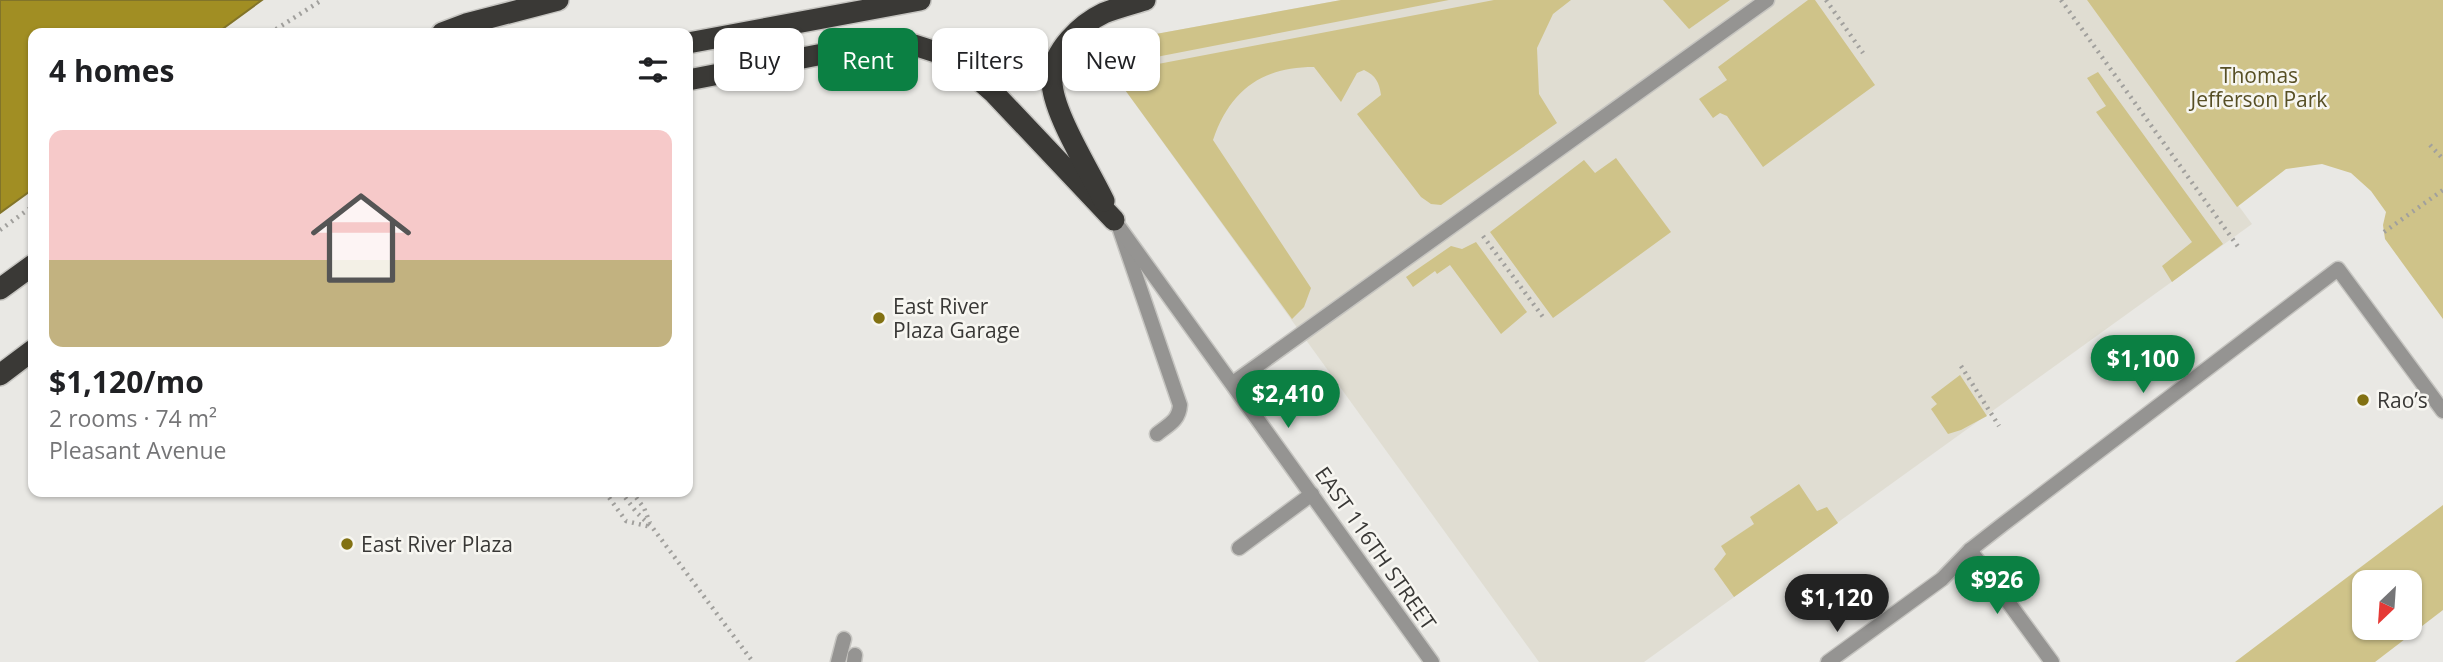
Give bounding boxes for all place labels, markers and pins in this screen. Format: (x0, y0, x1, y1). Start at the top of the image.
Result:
place label: East River Plaza Garage (893, 292, 1020, 344)
marker: East River Plaza Garage (871, 310, 887, 326)
pin: $1,100 (2086, 336, 2200, 395)
pin: $2,410 (1231, 370, 1345, 430)
place label: Rao’s (2377, 386, 2428, 414)
marker: Rao’s (2355, 392, 2371, 408)
place label: East River Plaza (361, 530, 513, 558)
marker: East River Plaza (339, 536, 355, 552)
pin: $926 (1956, 556, 2038, 616)
pin: $1,120 (1780, 574, 1894, 634)

